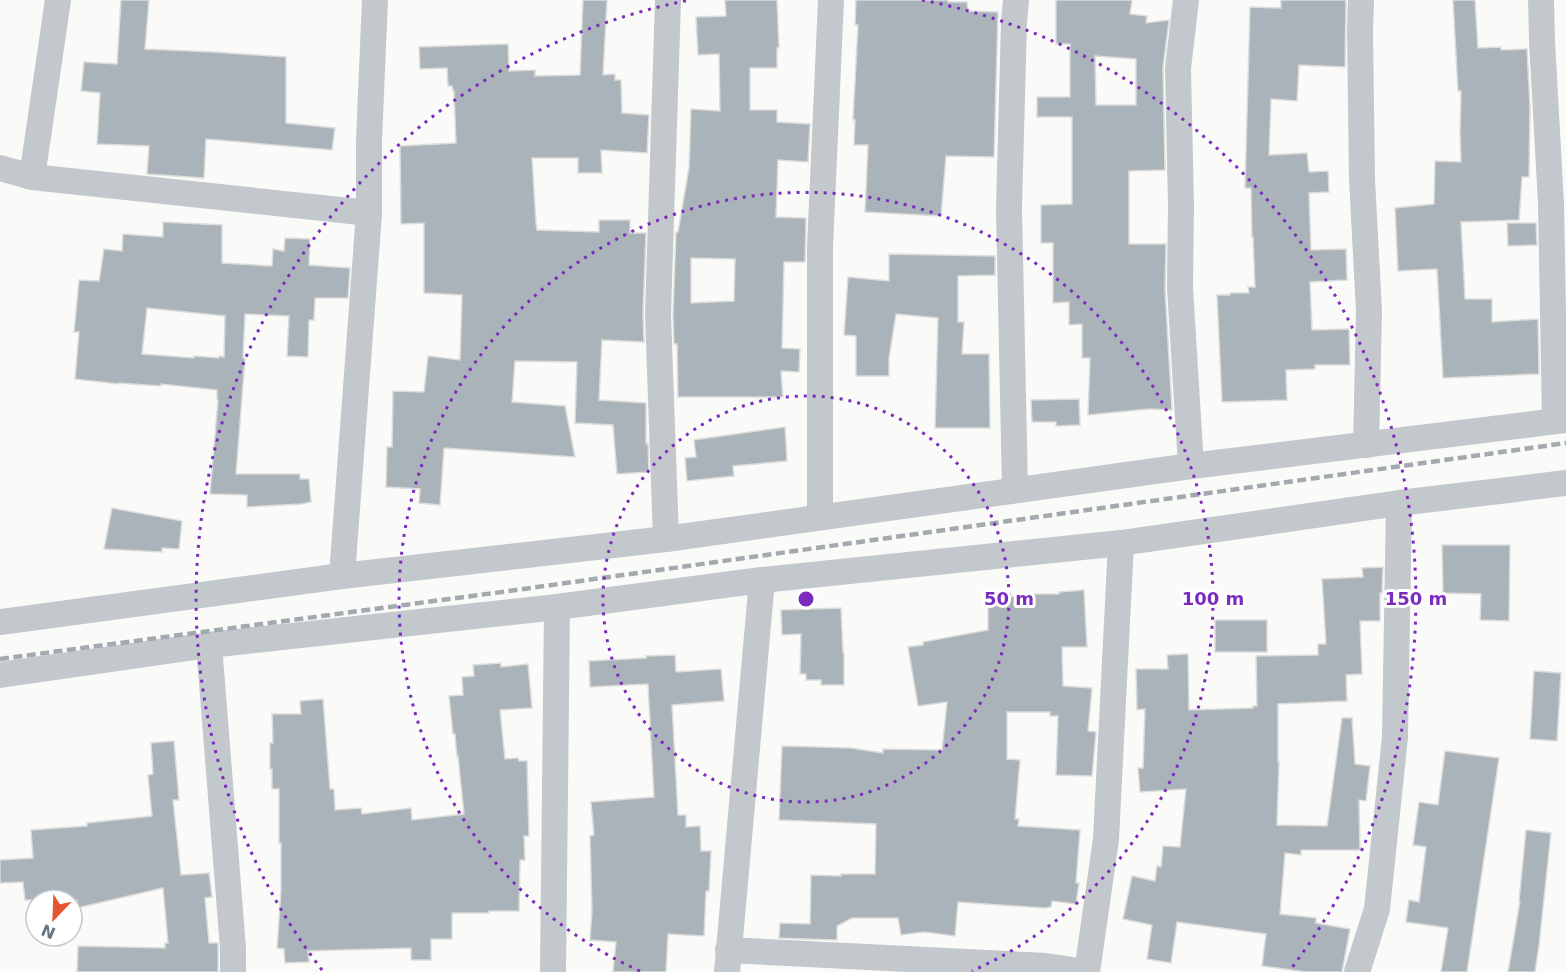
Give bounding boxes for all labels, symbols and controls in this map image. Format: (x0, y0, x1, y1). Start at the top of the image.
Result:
text: 50 m (984, 588, 1034, 609)
text: 100 m (1182, 588, 1244, 609)
text: 150 m (1385, 588, 1447, 609)
centre of rings (796, 589, 816, 609)
north arrow (24, 888, 84, 948)
text: N (38, 920, 58, 943)

